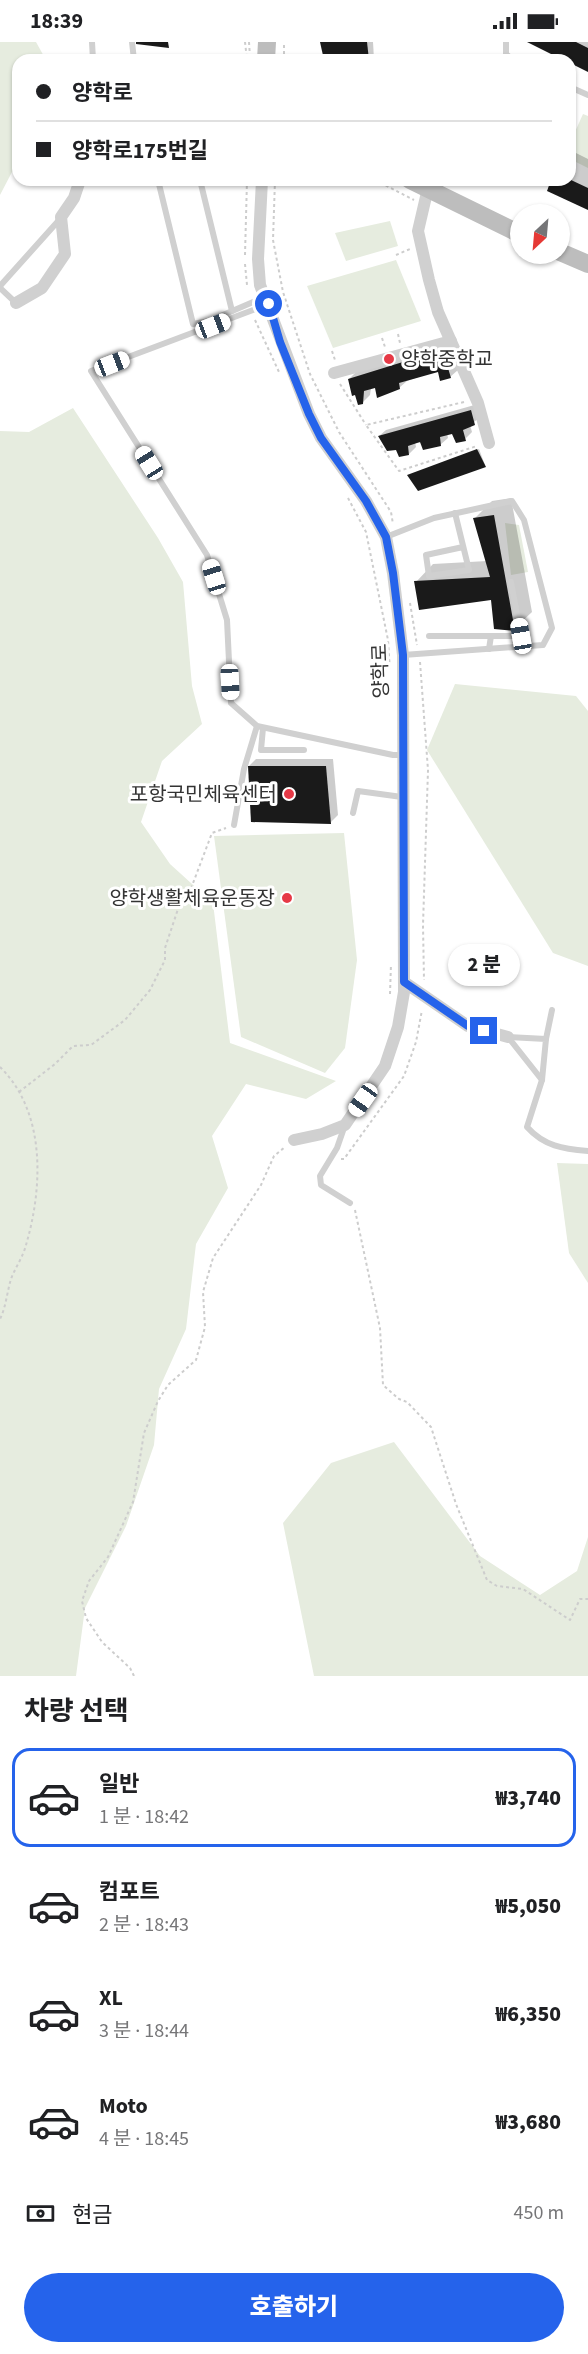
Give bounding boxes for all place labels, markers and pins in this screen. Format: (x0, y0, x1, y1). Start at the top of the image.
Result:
place label: 양학중학교 (401, 346, 493, 374)
marker: 양학중학교 (382, 352, 396, 366)
place label: 포항국민체육센터 (130, 781, 277, 809)
marker: 포항국민체육센터 (282, 787, 296, 801)
place label: 양학생활체육운동장 (109, 885, 275, 913)
marker: 양학생활체육운동장 (280, 891, 294, 905)

